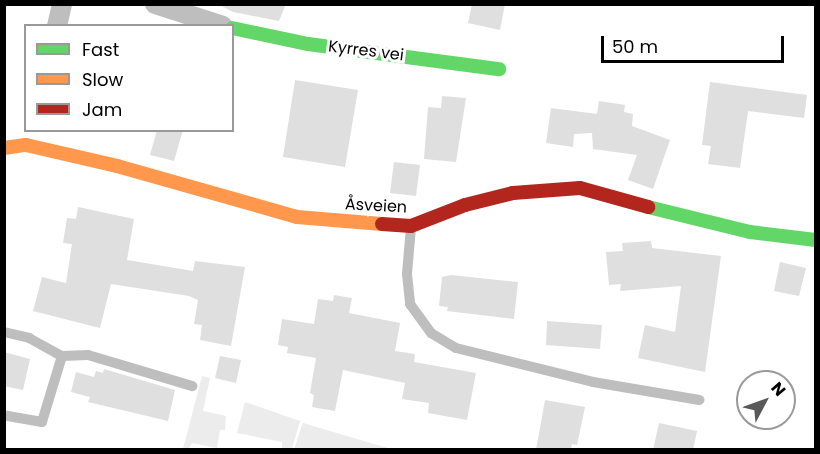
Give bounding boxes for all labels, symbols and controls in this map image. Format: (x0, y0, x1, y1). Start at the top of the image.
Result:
legend (24, 24, 234, 132)
scale bar (604, 24, 787, 62)
text: 50 m (612, 34, 658, 59)
text: Fast (82, 37, 119, 62)
street label: Kyrres vei (327, 37, 405, 65)
text: Slow (82, 67, 123, 92)
text: Jam (82, 97, 122, 122)
street label: Åsveien (344, 195, 408, 217)
north arrow (736, 370, 796, 430)
text: N (766, 377, 791, 401)

